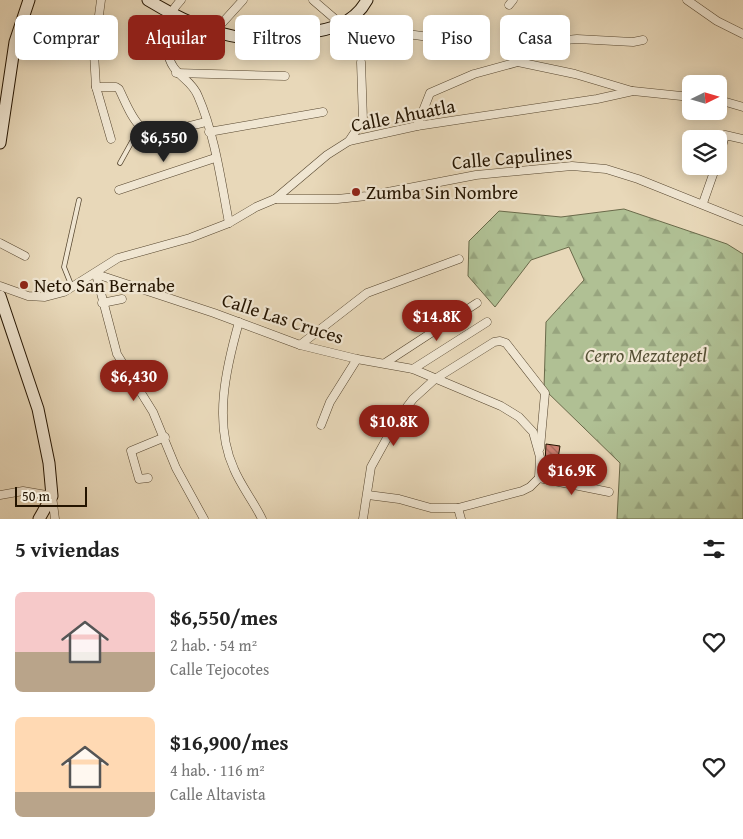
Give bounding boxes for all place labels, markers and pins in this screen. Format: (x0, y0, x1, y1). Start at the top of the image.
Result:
pin: $6,550 (123, 120, 205, 163)
place label: Zumba Sin Nombre (366, 178, 518, 206)
marker: Zumba Sin Nombre (350, 186, 362, 198)
place label: Neto San Bernabe (34, 271, 175, 299)
marker: Neto San Bernabe (18, 279, 30, 291)
pin: $14.8K (396, 300, 478, 342)
pin: $6,430 (93, 360, 175, 402)
pin: $10.8K (353, 404, 435, 447)
pin: $16.9K (531, 454, 613, 496)

